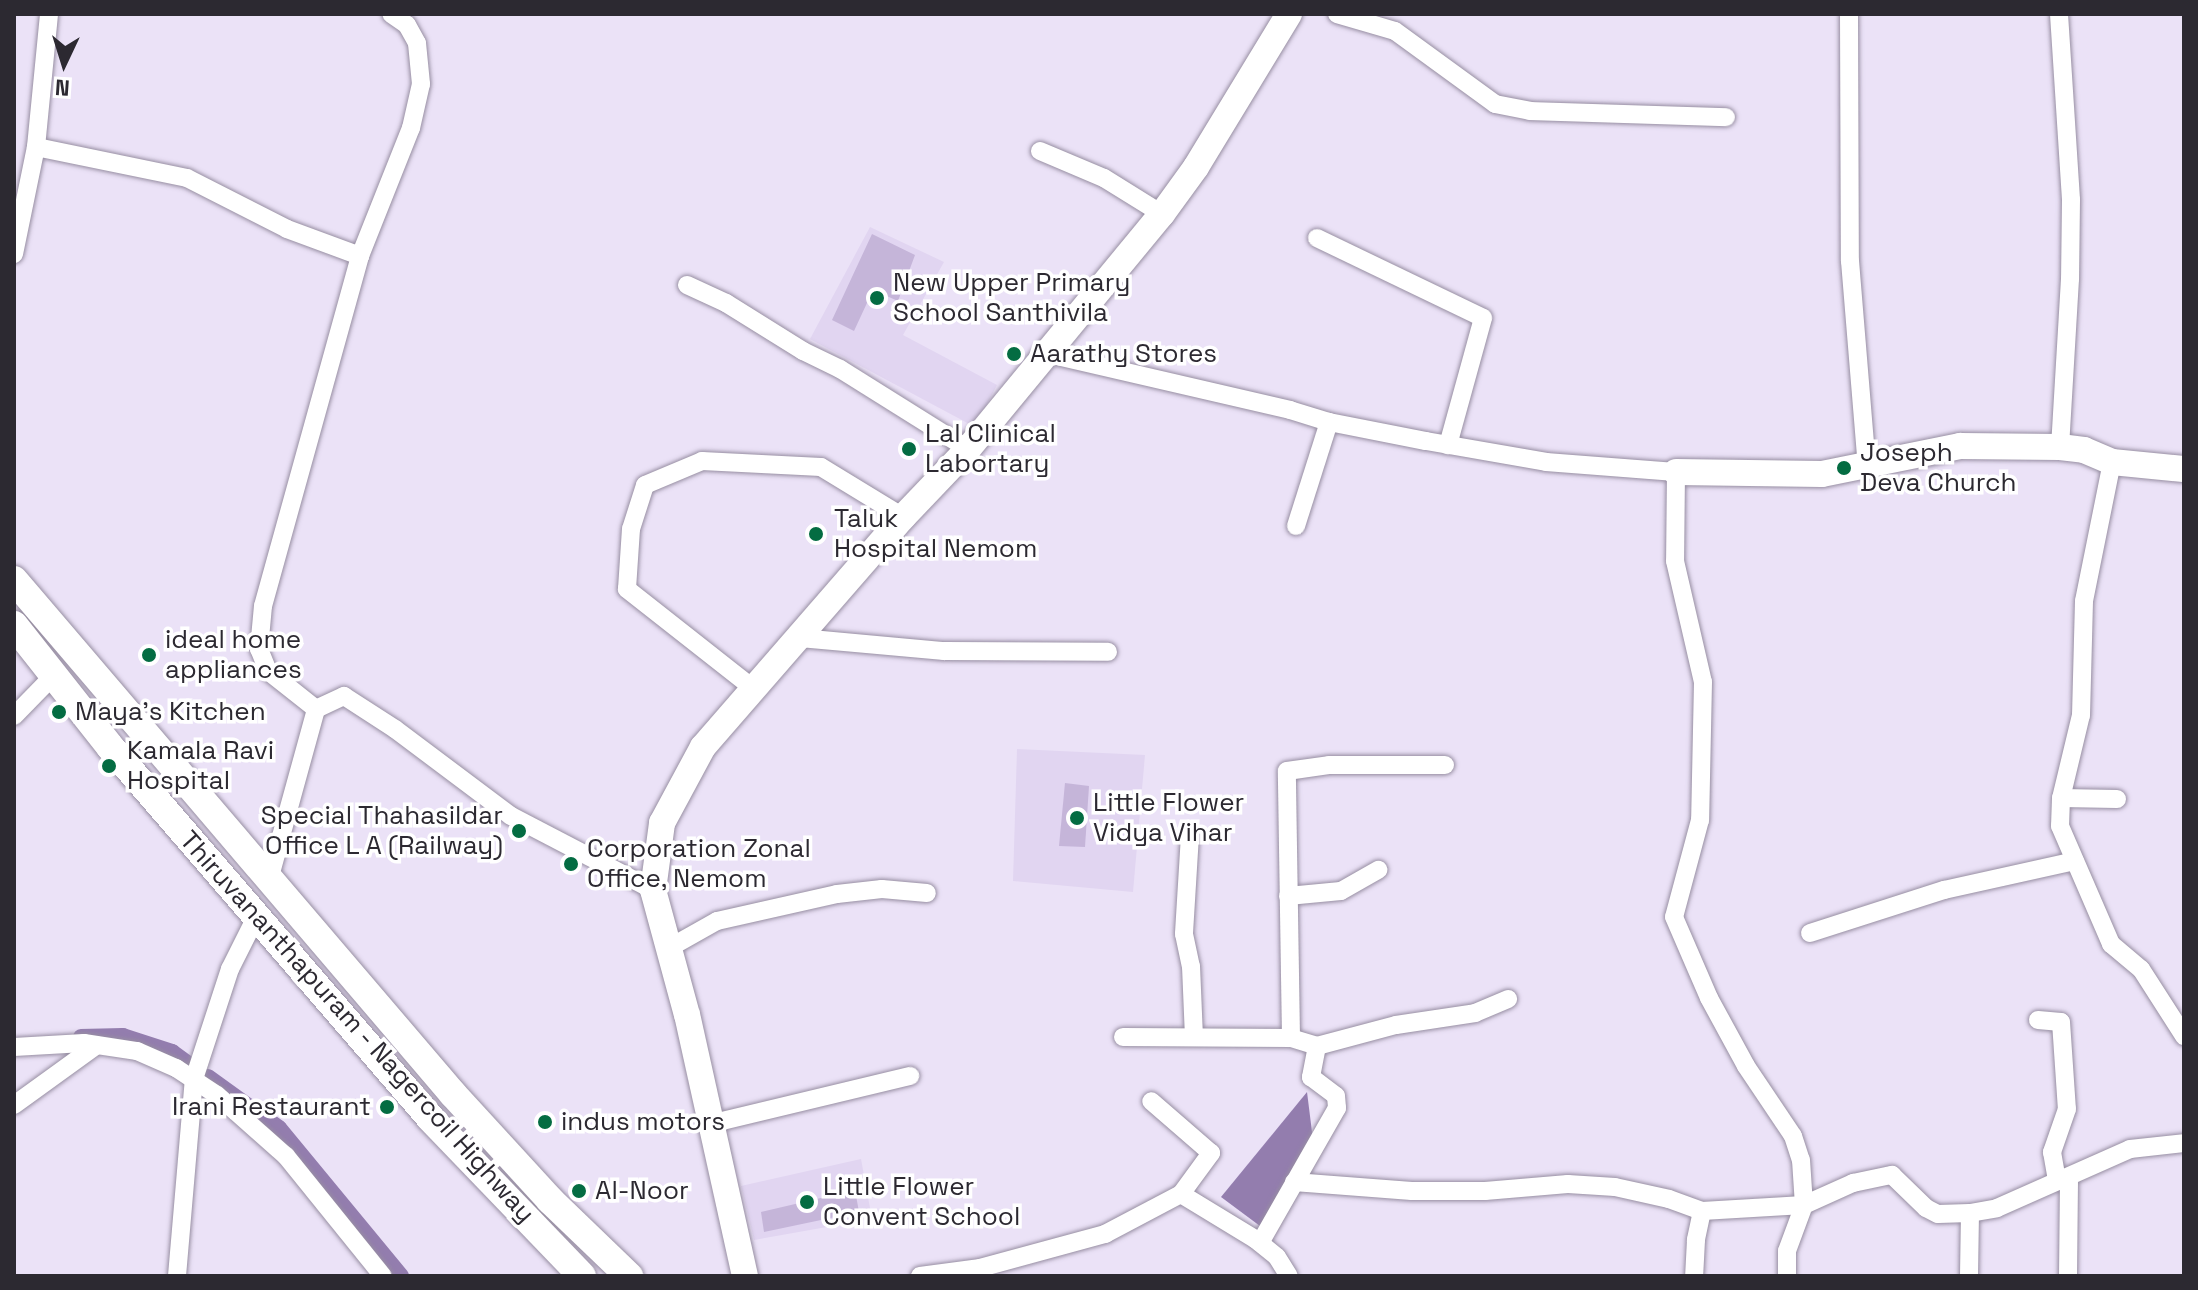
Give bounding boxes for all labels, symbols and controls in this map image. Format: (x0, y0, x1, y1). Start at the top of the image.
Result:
north arrow (24, 24, 104, 104)
text: N (54, 73, 71, 102)
place label: New Upper Primary School Santhivila (893, 267, 1130, 328)
marker: New Upper Primary School Santhivila (868, 289, 886, 307)
place label: Aarathy Stores (1030, 338, 1217, 370)
marker: Aarathy Stores (1005, 345, 1023, 363)
place label: Lal Clinical Labortary (925, 418, 1056, 480)
place label: Joseph Deva Church (1860, 437, 2016, 498)
marker: Lal Clinical Labortary (900, 440, 918, 458)
marker: Joseph Deva Church (1835, 459, 1853, 477)
place label: Taluk Hospital Nemom (834, 503, 1037, 564)
marker: Taluk Hospital Nemom (805, 523, 827, 545)
place label: ideal home appliances (165, 624, 302, 686)
marker: ideal home appliances (140, 646, 158, 664)
place label: Maya's Kitchen (75, 696, 266, 728)
marker: Maya's Kitchen (50, 703, 68, 721)
place label: Kamala Ravi Hospital (127, 735, 274, 796)
marker: Kamala Ravi Hospital (98, 755, 120, 777)
place label: Little Flower Vidya Vihar (1093, 787, 1244, 848)
place label: Special Thahasildar Office L A (Railway) (260, 800, 503, 862)
marker: Little Flower Vidya Vihar (1068, 809, 1086, 827)
marker: Special Thahasildar Office L A (Railway) (510, 822, 528, 840)
street label: Thiruvananthapuram - Nagercoil Highway (172, 824, 542, 1230)
place label: Corporation Zonal Office, Nemom (587, 833, 811, 894)
marker: Corporation Zonal Office, Nemom (562, 855, 580, 873)
place label: Irani Restaurant (172, 1091, 371, 1123)
marker: Irani Restaurant (378, 1098, 396, 1116)
place label: indus motors (561, 1106, 725, 1138)
marker: indus motors (536, 1113, 554, 1131)
place label: Little Flower Convent School (823, 1171, 1020, 1232)
place label: Al-Noor (595, 1175, 689, 1207)
marker: Al-Noor (570, 1182, 588, 1200)
marker: Little Flower Convent School (798, 1193, 816, 1211)

